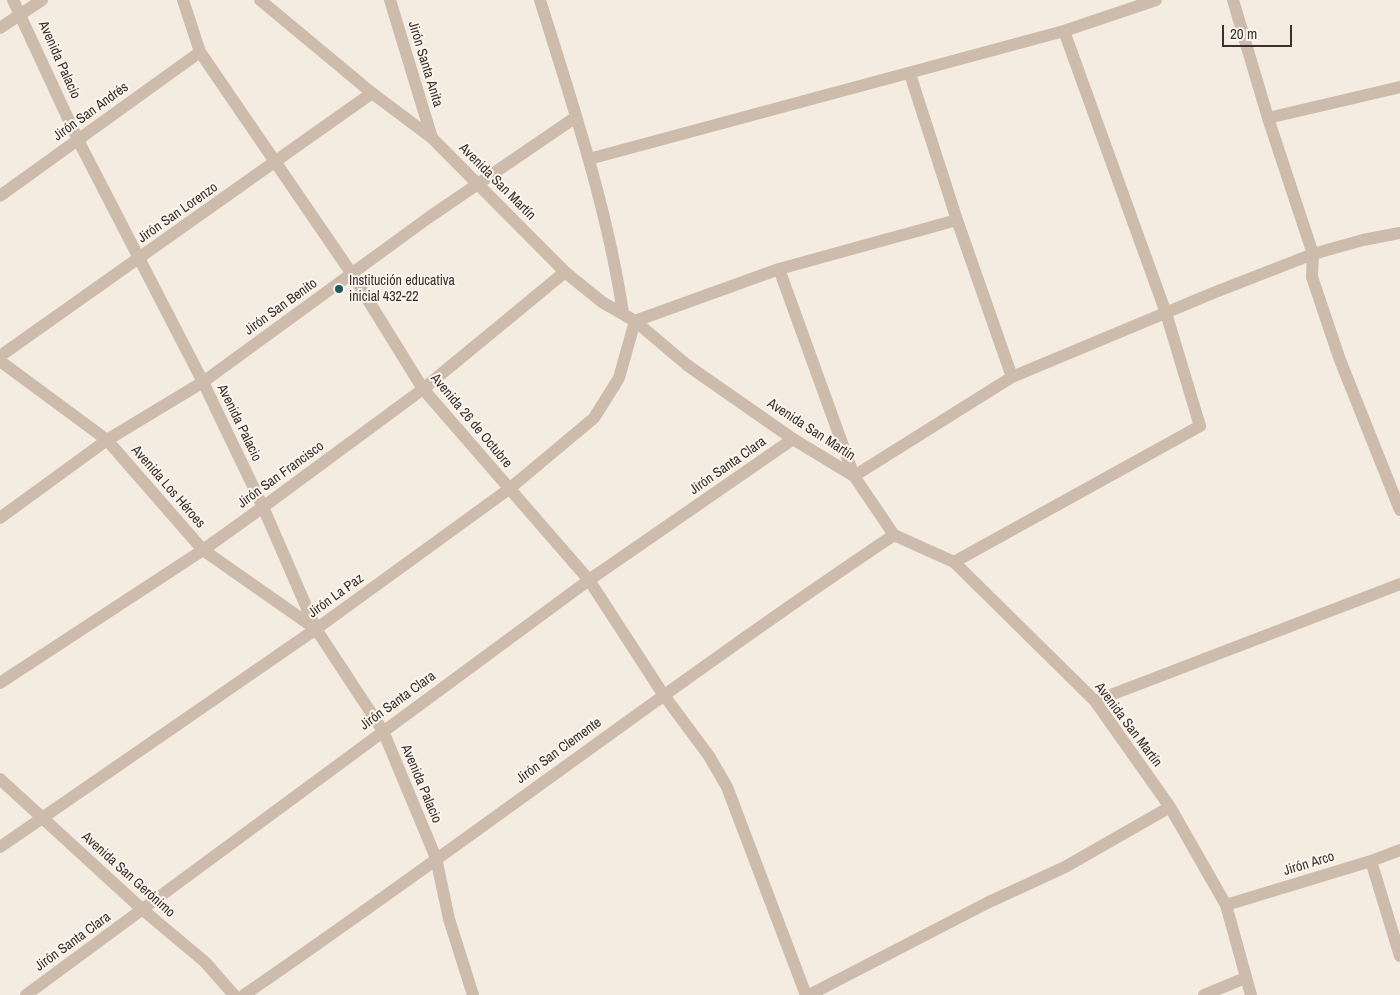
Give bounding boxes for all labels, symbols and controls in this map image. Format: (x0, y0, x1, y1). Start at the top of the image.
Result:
scale bar (1225, 15, 1295, 47)
street label: Avenida Palacio (34, 18, 84, 102)
street label: Jirón Santa Anita (404, 19, 446, 109)
text: 20 m (1230, 23, 1257, 44)
street label: Jirón San Andrés (50, 79, 132, 145)
street label: Avenida San Martín (455, 140, 539, 224)
street label: Jirón San Lorenzo (135, 179, 221, 247)
place label: Institución educativa inicial 432-22 (349, 273, 455, 306)
street label: Jirón San Benito (241, 275, 321, 339)
marker: Institución educativa inicial 432-22 (333, 283, 345, 295)
street label: Avenida 26 de Octubre (427, 370, 515, 472)
street label: Avenida Palacio (213, 382, 265, 464)
street label: Avenida San Martín (764, 395, 858, 465)
street label: Jirón Santa Clara (687, 433, 769, 499)
street label: Jirón San Francisco (235, 438, 327, 512)
street label: Avenida Los Héroes (128, 442, 208, 532)
street label: Jirón La Paz (305, 570, 367, 622)
street label: Jirón Santa Clara (357, 668, 439, 734)
street label: Avenida San Martín (1091, 680, 1165, 770)
street label: Jirón San Clemente (513, 714, 605, 788)
street label: Avenida Palacio (397, 742, 445, 826)
street label: Avenida San Gerónimo (78, 829, 178, 921)
street label: Jirón Arco (1282, 848, 1336, 880)
street label: Jirón Santa Clara (32, 909, 114, 975)

